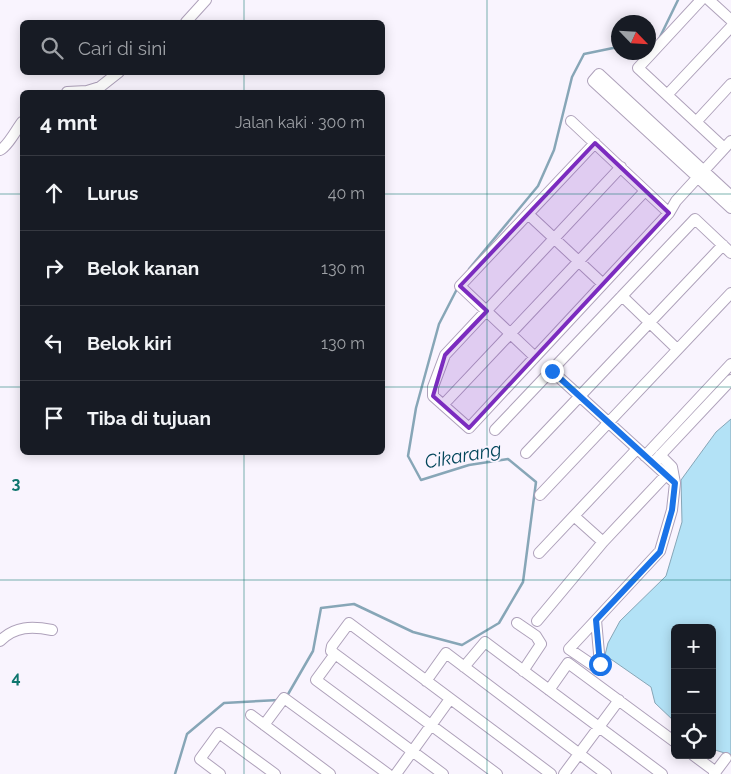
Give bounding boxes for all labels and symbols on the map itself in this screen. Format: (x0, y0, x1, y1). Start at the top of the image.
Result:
north arrow (611, 15, 656, 60)
route end (541, 360, 564, 383)
water label: Cikarang (423, 437, 503, 473)
text: 3 (12, 474, 21, 493)
route start (589, 653, 612, 676)
text: 4 (11, 668, 21, 687)

